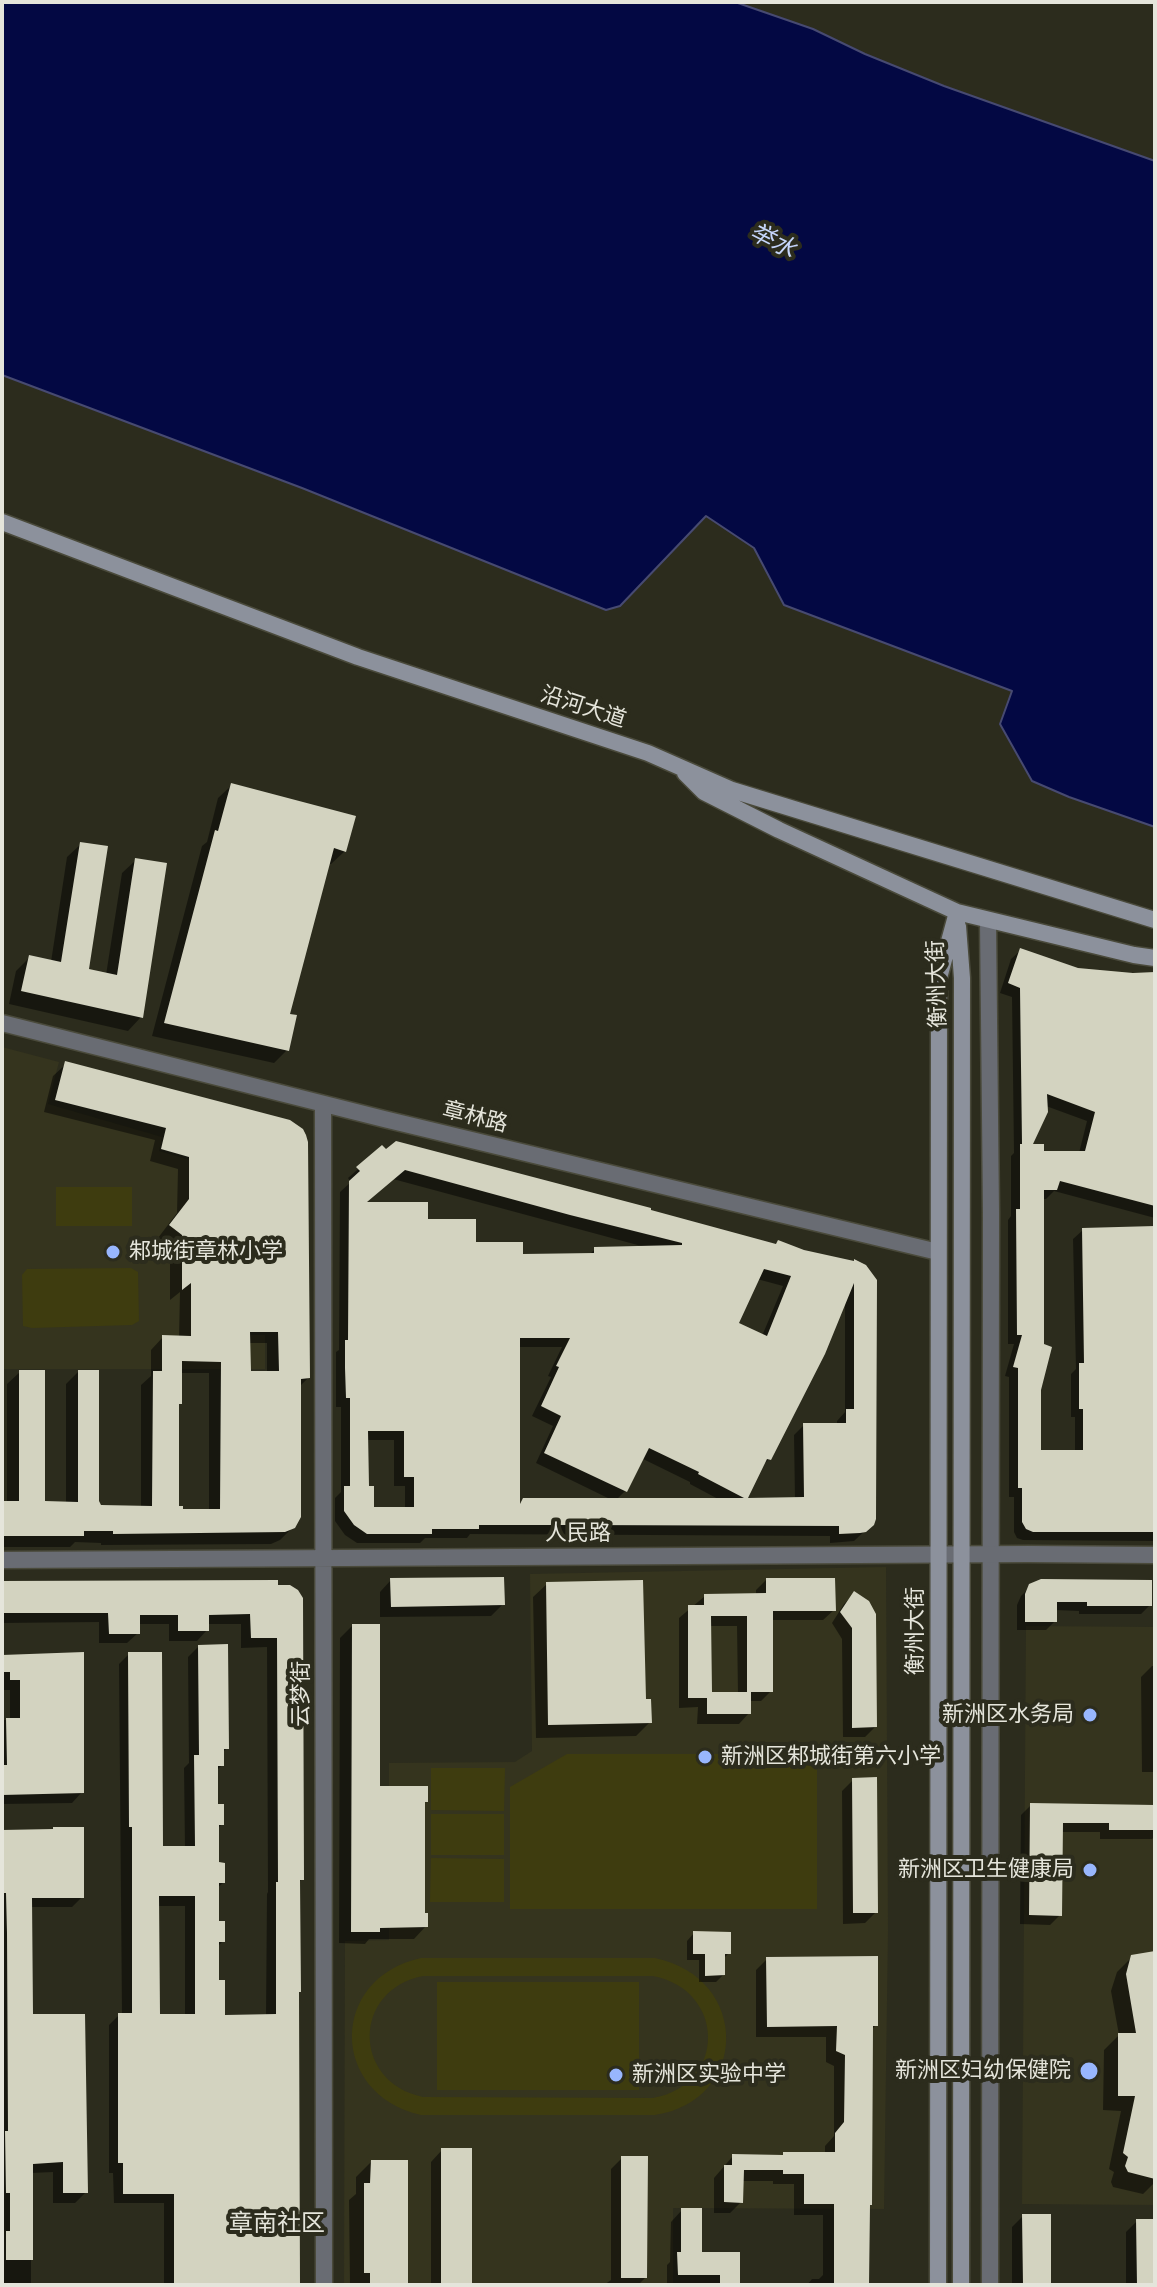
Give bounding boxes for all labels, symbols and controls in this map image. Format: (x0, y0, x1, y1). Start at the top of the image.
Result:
water label: 举水 (744, 218, 800, 266)
street label: 沿河大道 (537, 682, 629, 734)
street label: 衡州大街 (923, 940, 953, 1028)
street label: 章林路 (440, 1097, 510, 1139)
place label: 邾城街章林小学 (129, 1239, 283, 1265)
marker: 邾城街章林小学 (104, 1243, 122, 1261)
street label: 人民路 (545, 1521, 611, 1547)
street label: 衡州大街 (903, 1587, 929, 1675)
street label: 云梦街 (289, 1661, 315, 1727)
place label: 新洲区水务局 (942, 1702, 1074, 1728)
marker: 新洲区水务局 (1081, 1706, 1099, 1724)
place label: 新洲区邾城街第六小学 (721, 1744, 941, 1770)
marker: 新洲区邾城街第六小学 (696, 1748, 714, 1766)
place label: 新洲区卫生健康局 (898, 1857, 1074, 1883)
marker: 新洲区卫生健康局 (1081, 1861, 1099, 1879)
place label: 新洲区妇幼保健院 (895, 2058, 1071, 2084)
marker: 新洲区妇幼保健院 (1078, 2060, 1100, 2082)
place label: 新洲区实验中学 (632, 2062, 786, 2088)
marker: 新洲区实验中学 (607, 2066, 625, 2084)
district label: 章南社区 (229, 2211, 325, 2239)

